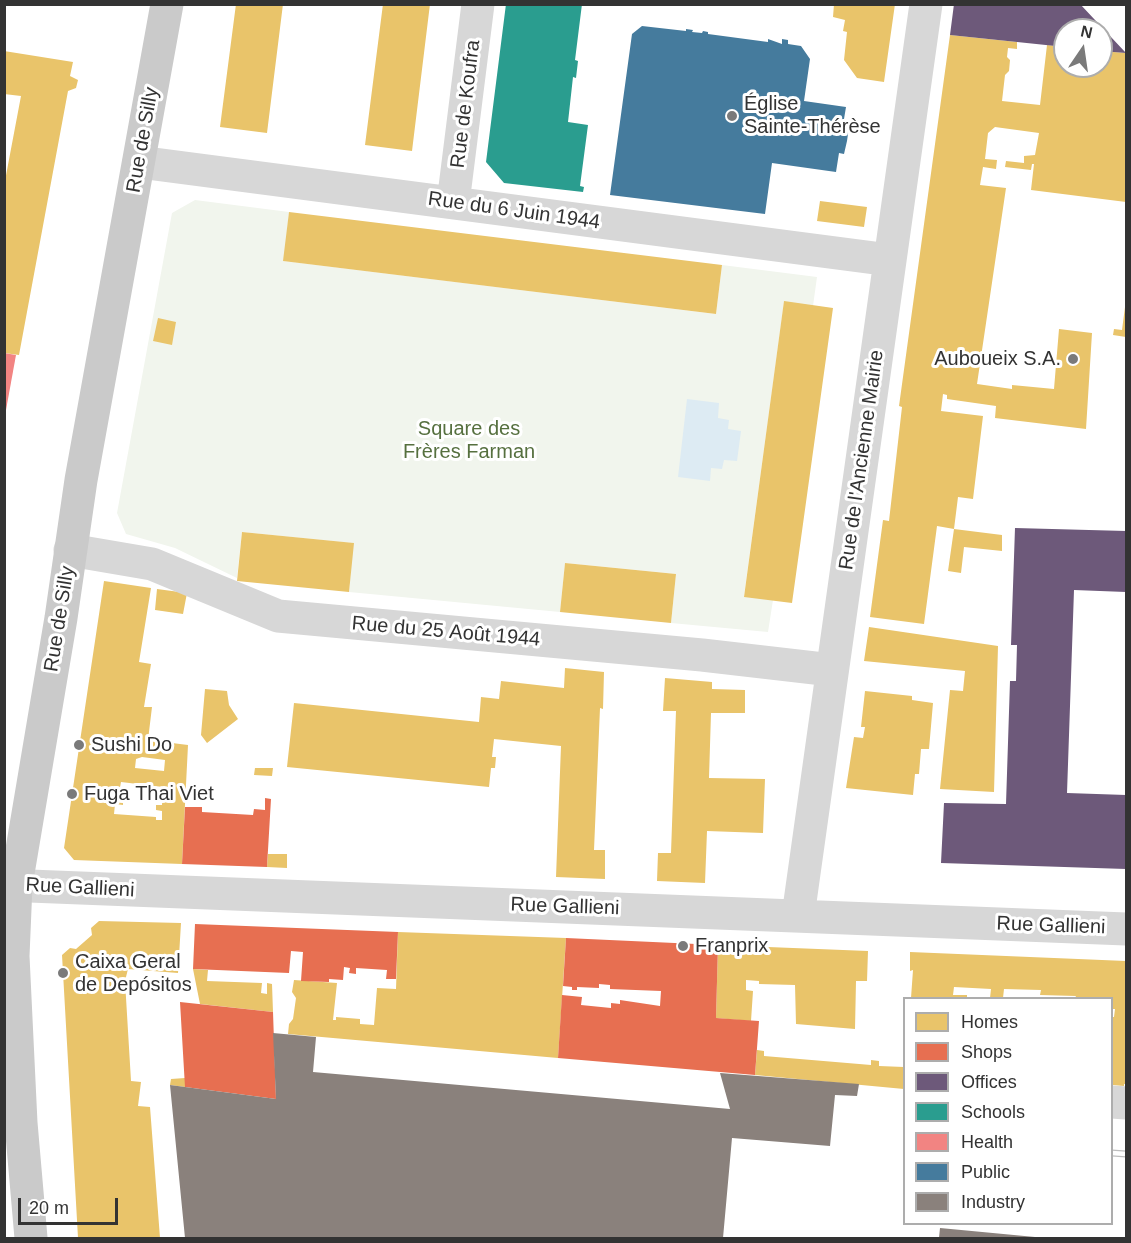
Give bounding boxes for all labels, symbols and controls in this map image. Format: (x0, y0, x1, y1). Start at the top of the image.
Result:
north arrow (1053, 18, 1113, 78)
text: N (1079, 22, 1094, 42)
street label: Rue de Koufra (446, 39, 486, 169)
street label: Rue de Silly (122, 85, 164, 195)
place label: Église Sainte-Thérèse (744, 92, 881, 139)
marker: Église Sainte-Thérèse (725, 109, 739, 123)
street label: Rue du 6 Juin 1944 (426, 187, 602, 235)
place label: Auboueix S.A. (934, 347, 1061, 371)
street label: Rue de l'Ancienne Mairie (835, 349, 889, 571)
marker: Auboueix S.A. (1066, 352, 1080, 366)
park label: Square des Frères Farman (403, 417, 535, 464)
street label: Rue de Silly (40, 564, 80, 674)
street label: Rue du 25 Août 1944 (351, 612, 541, 652)
place label: Sushi Do (91, 733, 172, 757)
marker: Sushi Do (72, 738, 86, 752)
place label: Fuga Thai Viet (84, 782, 214, 806)
marker: Fuga Thai Viet (65, 787, 79, 801)
street label: Rue Gallieni (25, 873, 135, 903)
street label: Rue Gallieni (510, 893, 620, 921)
street label: Rue Gallieni (996, 912, 1106, 940)
place label: Franprix (695, 934, 768, 958)
marker: Franprix (676, 939, 690, 953)
place label: Caixa Geral de Depósitos (75, 950, 192, 997)
marker: Caixa Geral de Depósitos (56, 966, 70, 980)
legend (903, 997, 1113, 1225)
text: Homes (961, 1012, 1018, 1032)
text: Shops (961, 1042, 1012, 1062)
text: Offices (961, 1072, 1017, 1092)
text: Schools (961, 1102, 1025, 1122)
text: Health (961, 1132, 1013, 1152)
text: Public (961, 1162, 1010, 1182)
scale bar (21, 1186, 122, 1224)
text: Industry (961, 1192, 1025, 1212)
text: 20 m (29, 1198, 69, 1218)

